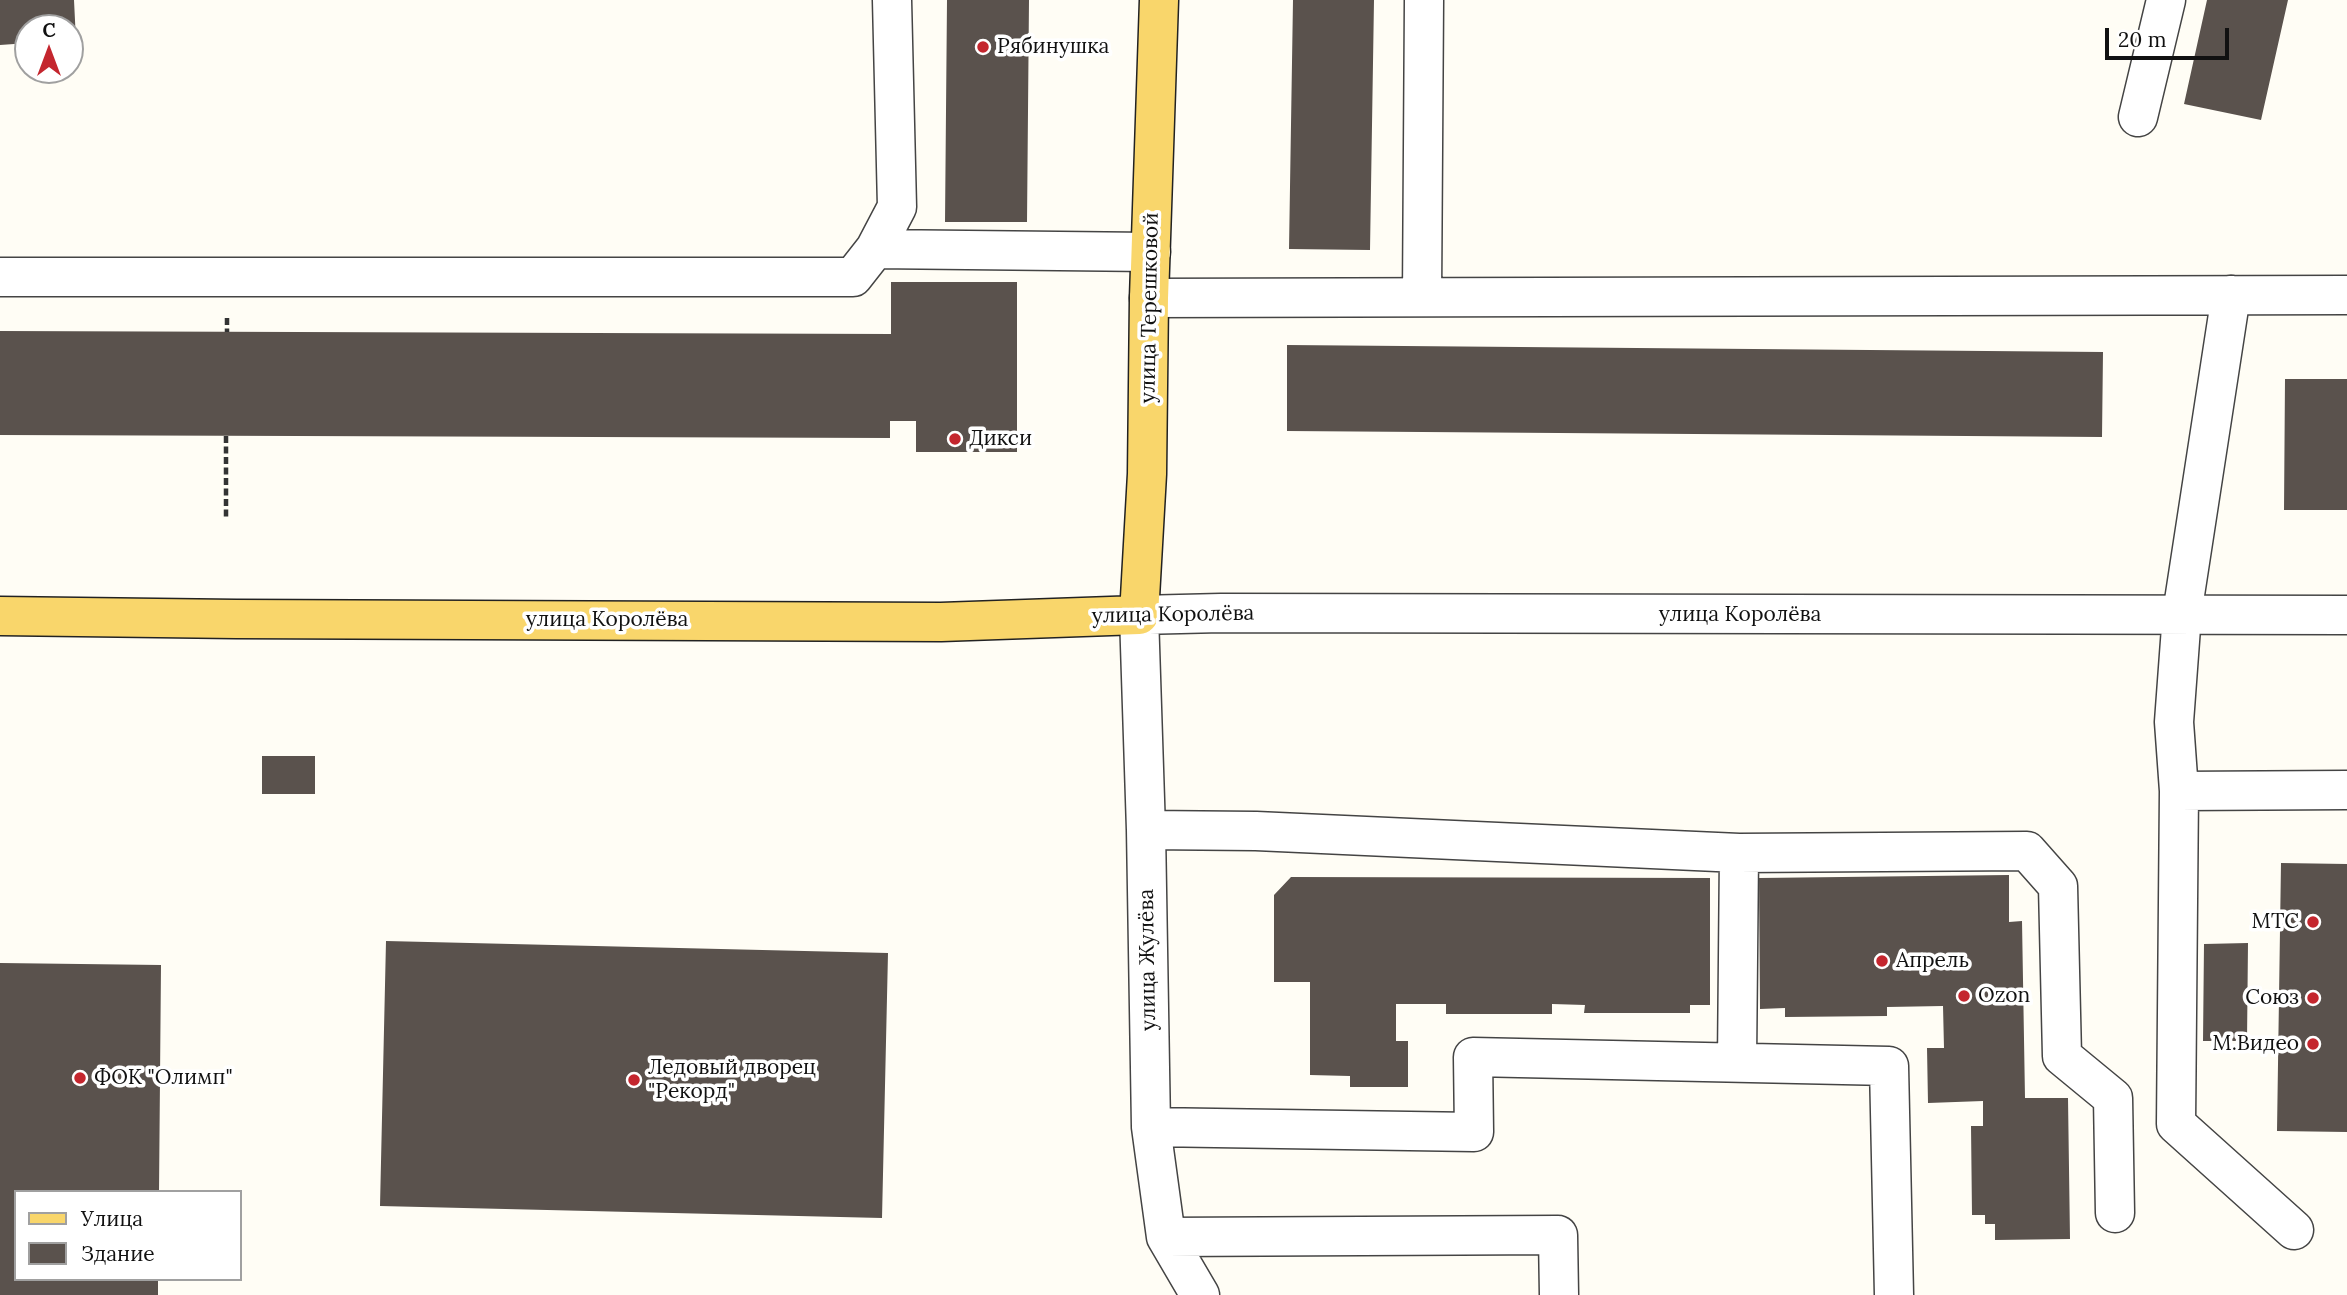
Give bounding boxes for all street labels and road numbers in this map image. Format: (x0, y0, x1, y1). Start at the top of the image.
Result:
street label: улица Терешковой (1136, 212, 1164, 404)
street label: улица Королёва (1091, 601, 1255, 629)
street label: улица Королёва (1659, 602, 1821, 628)
street label: улица Королёва (526, 607, 688, 633)
street label: улица Жулёва (1134, 889, 1162, 1031)

